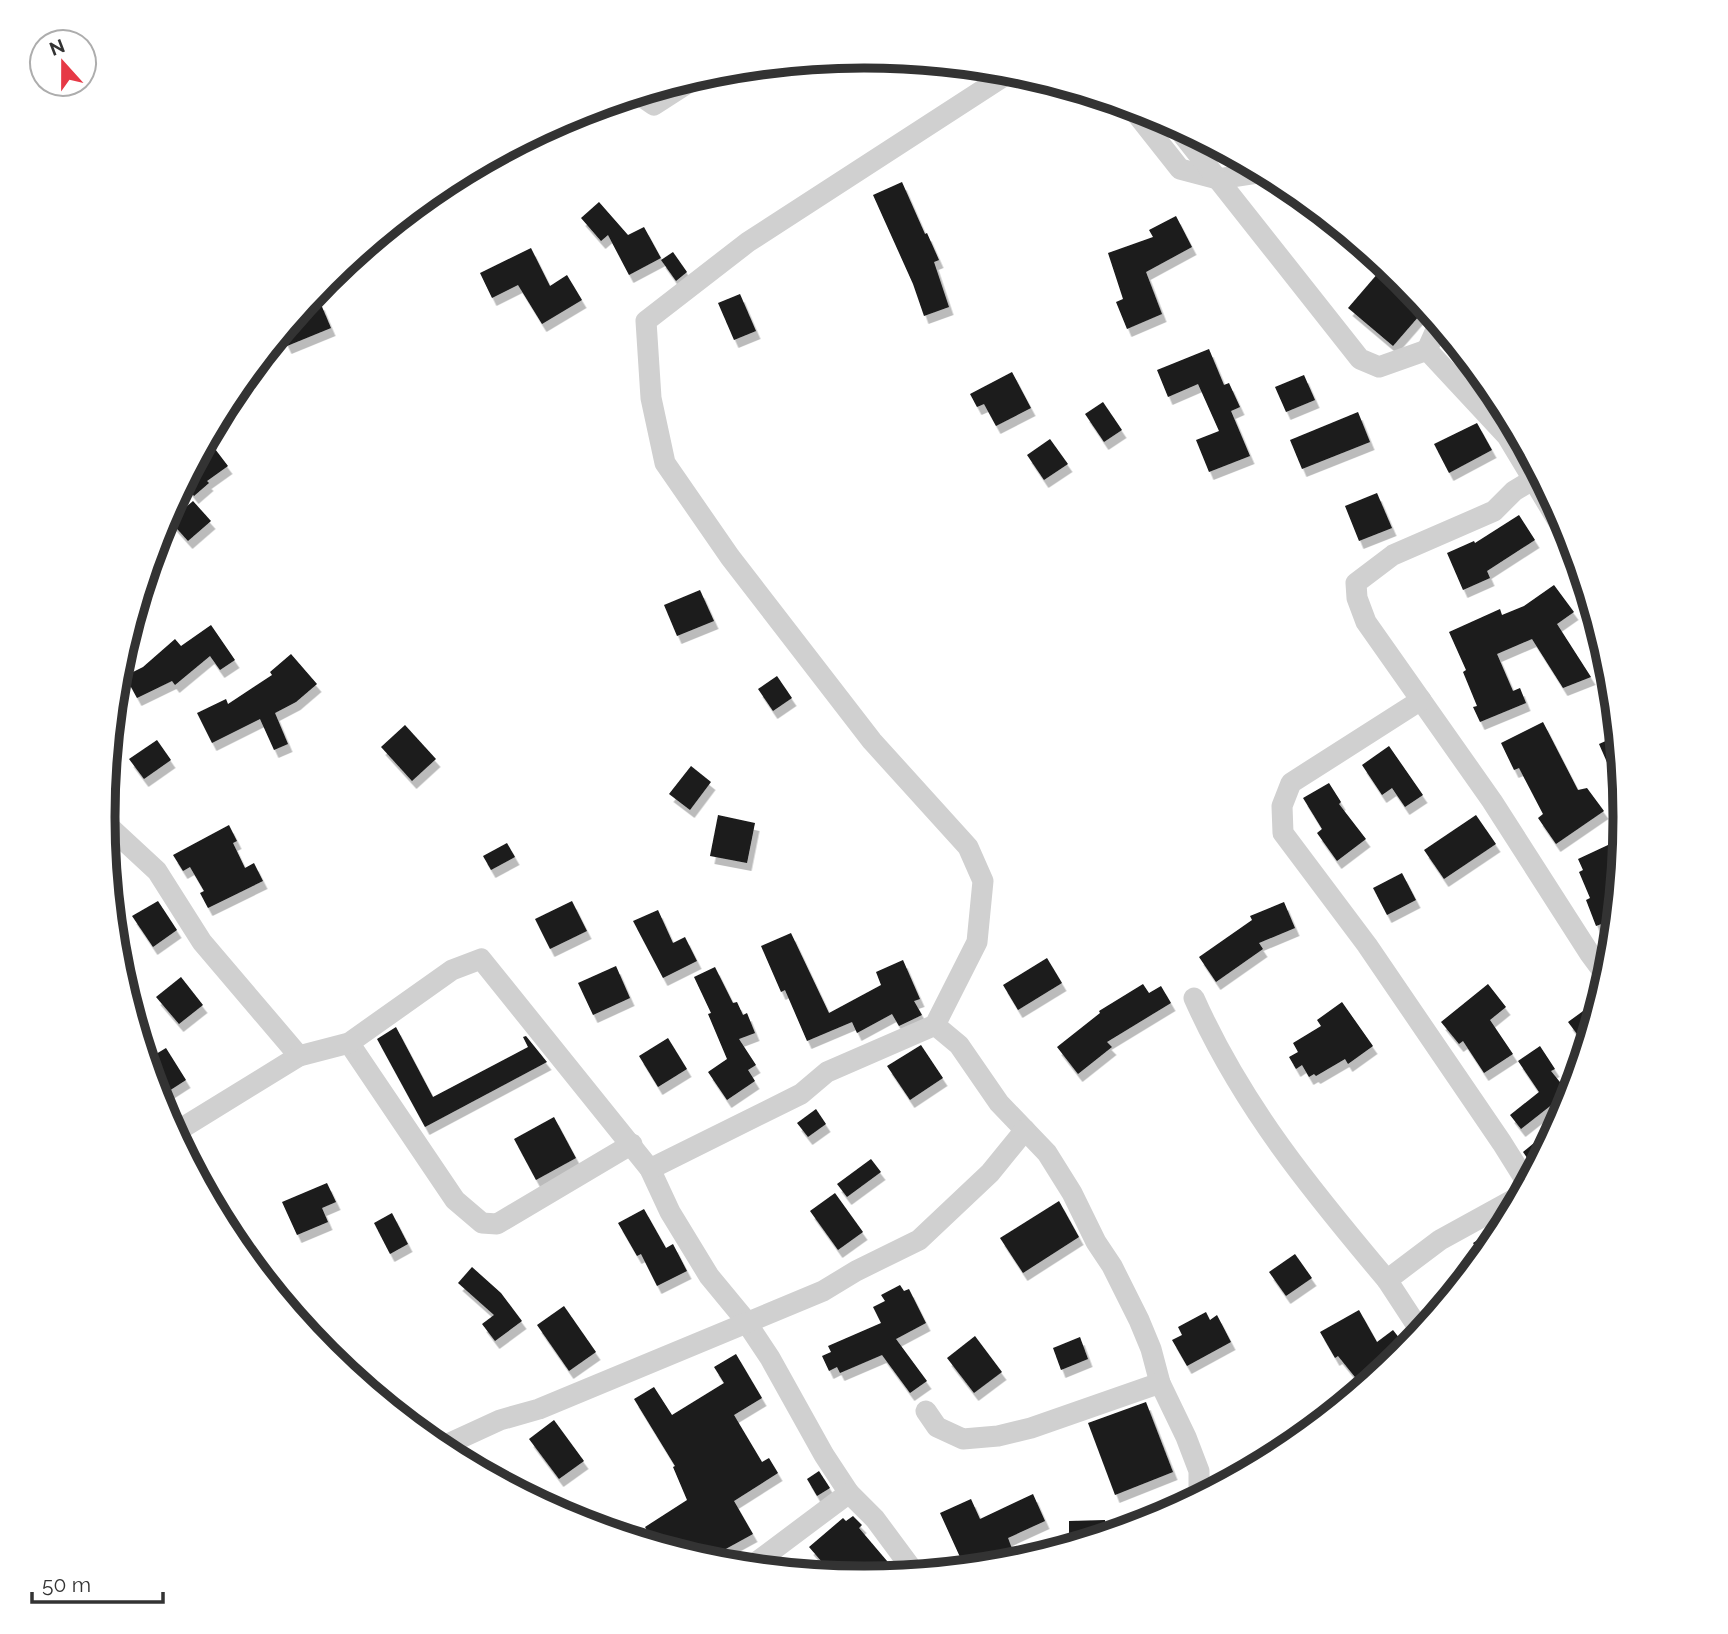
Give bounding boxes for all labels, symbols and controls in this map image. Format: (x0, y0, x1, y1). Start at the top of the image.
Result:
north arrow (28, 28, 98, 98)
text: N (46, 34, 68, 60)
scale bar (32, 1560, 163, 1604)
text: 50 m (42, 1572, 91, 1597)

